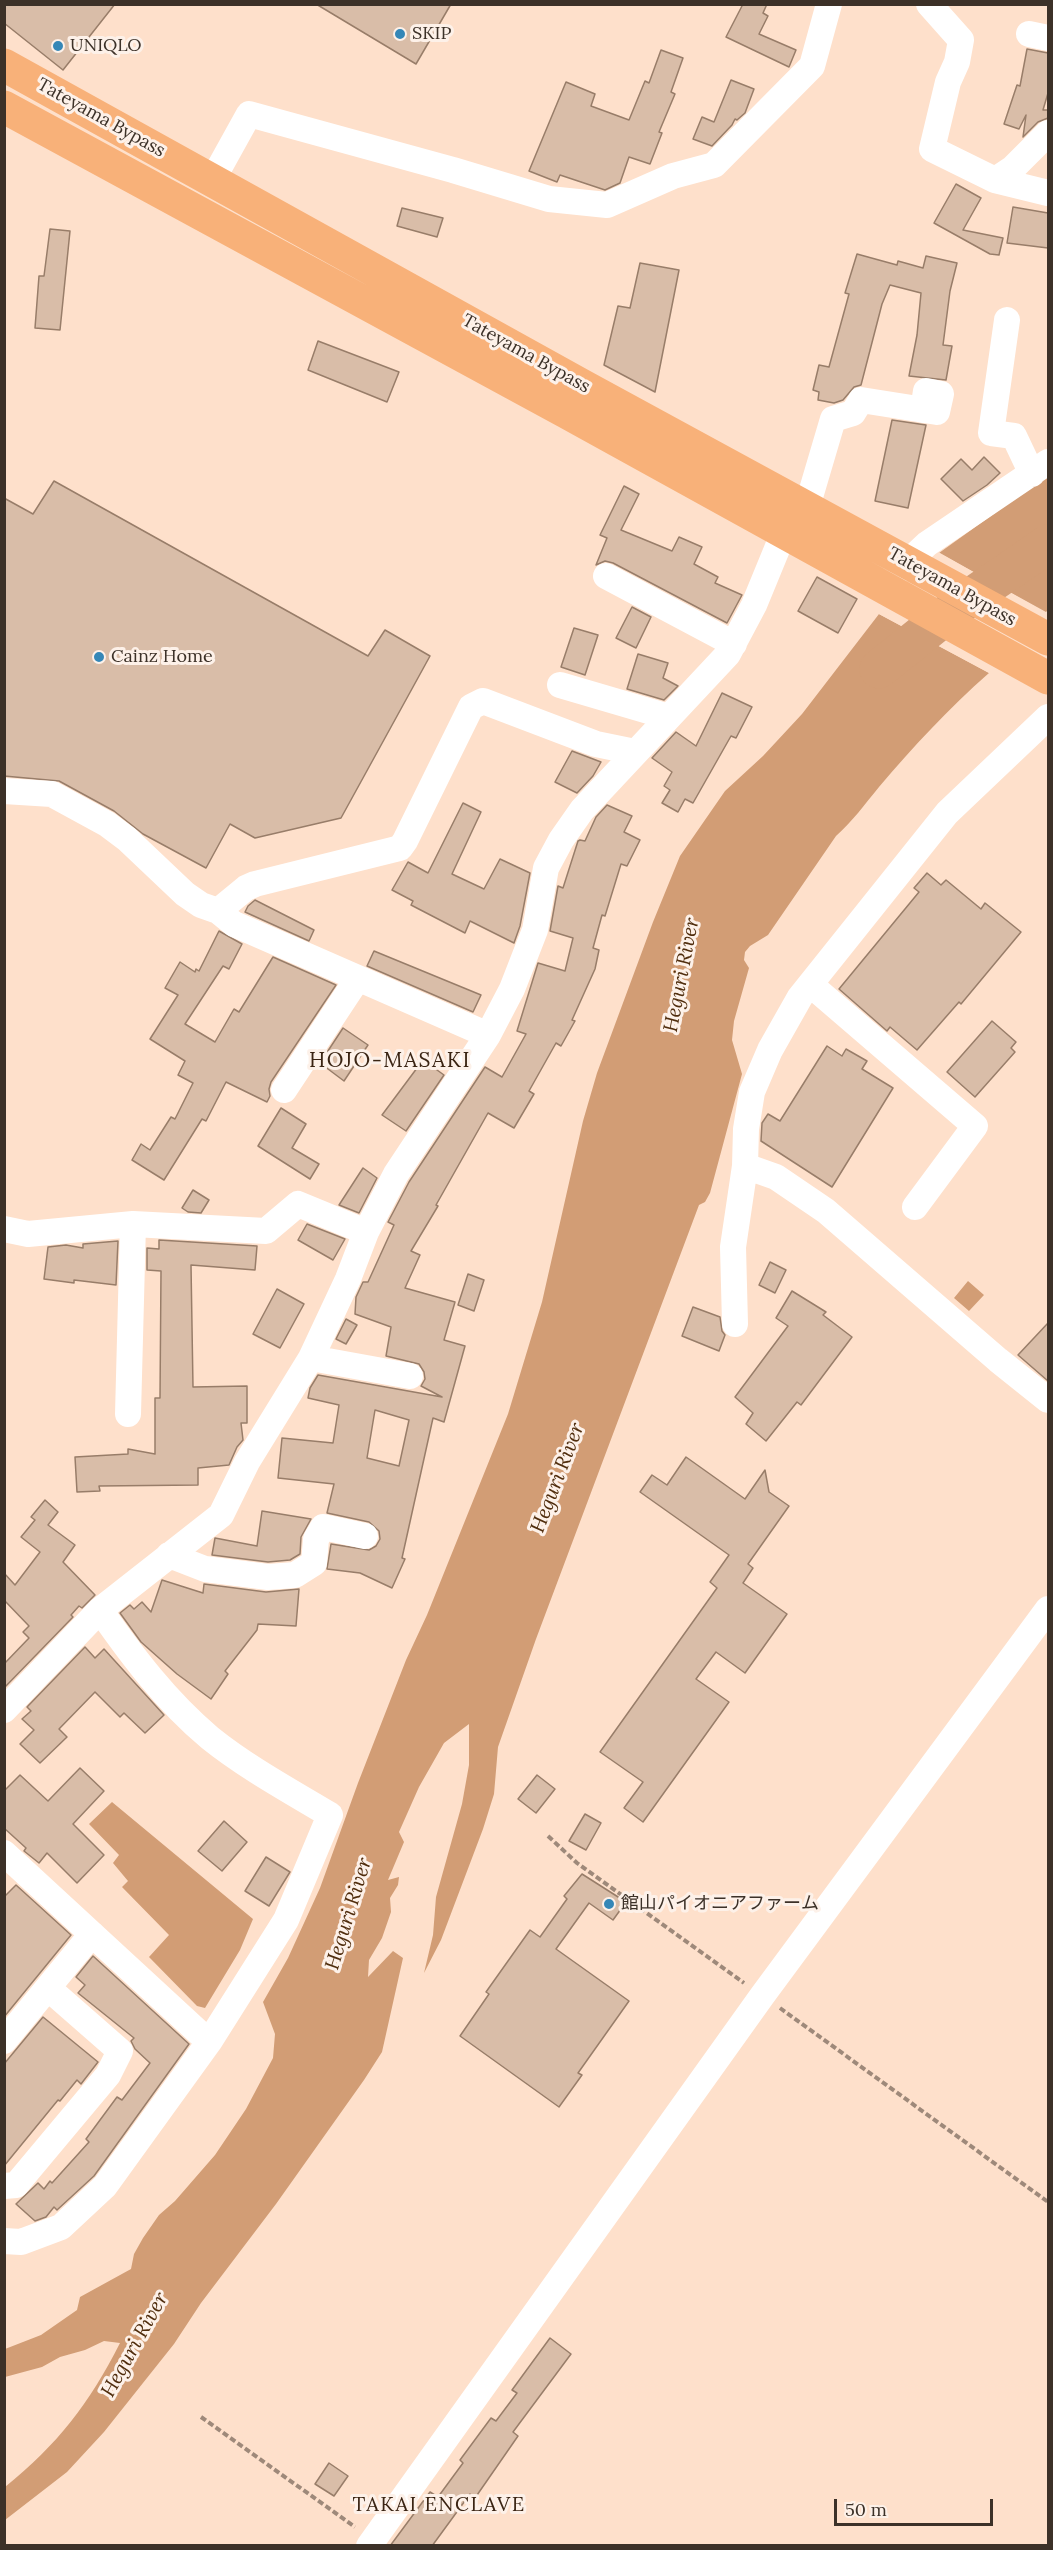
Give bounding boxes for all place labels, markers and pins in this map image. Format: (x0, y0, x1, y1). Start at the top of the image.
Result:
place label: SKIP (412, 23, 451, 45)
marker: SKIP (393, 27, 407, 41)
place label: UNIQLO (70, 35, 142, 57)
marker: UNIQLO (51, 39, 65, 53)
place label: Cainz Home (111, 646, 213, 668)
marker: Cainz Home (92, 650, 106, 664)
place label: 館山パイオニアファーム (621, 1893, 819, 1915)
marker: 館山パイオニアファーム (602, 1897, 616, 1911)

